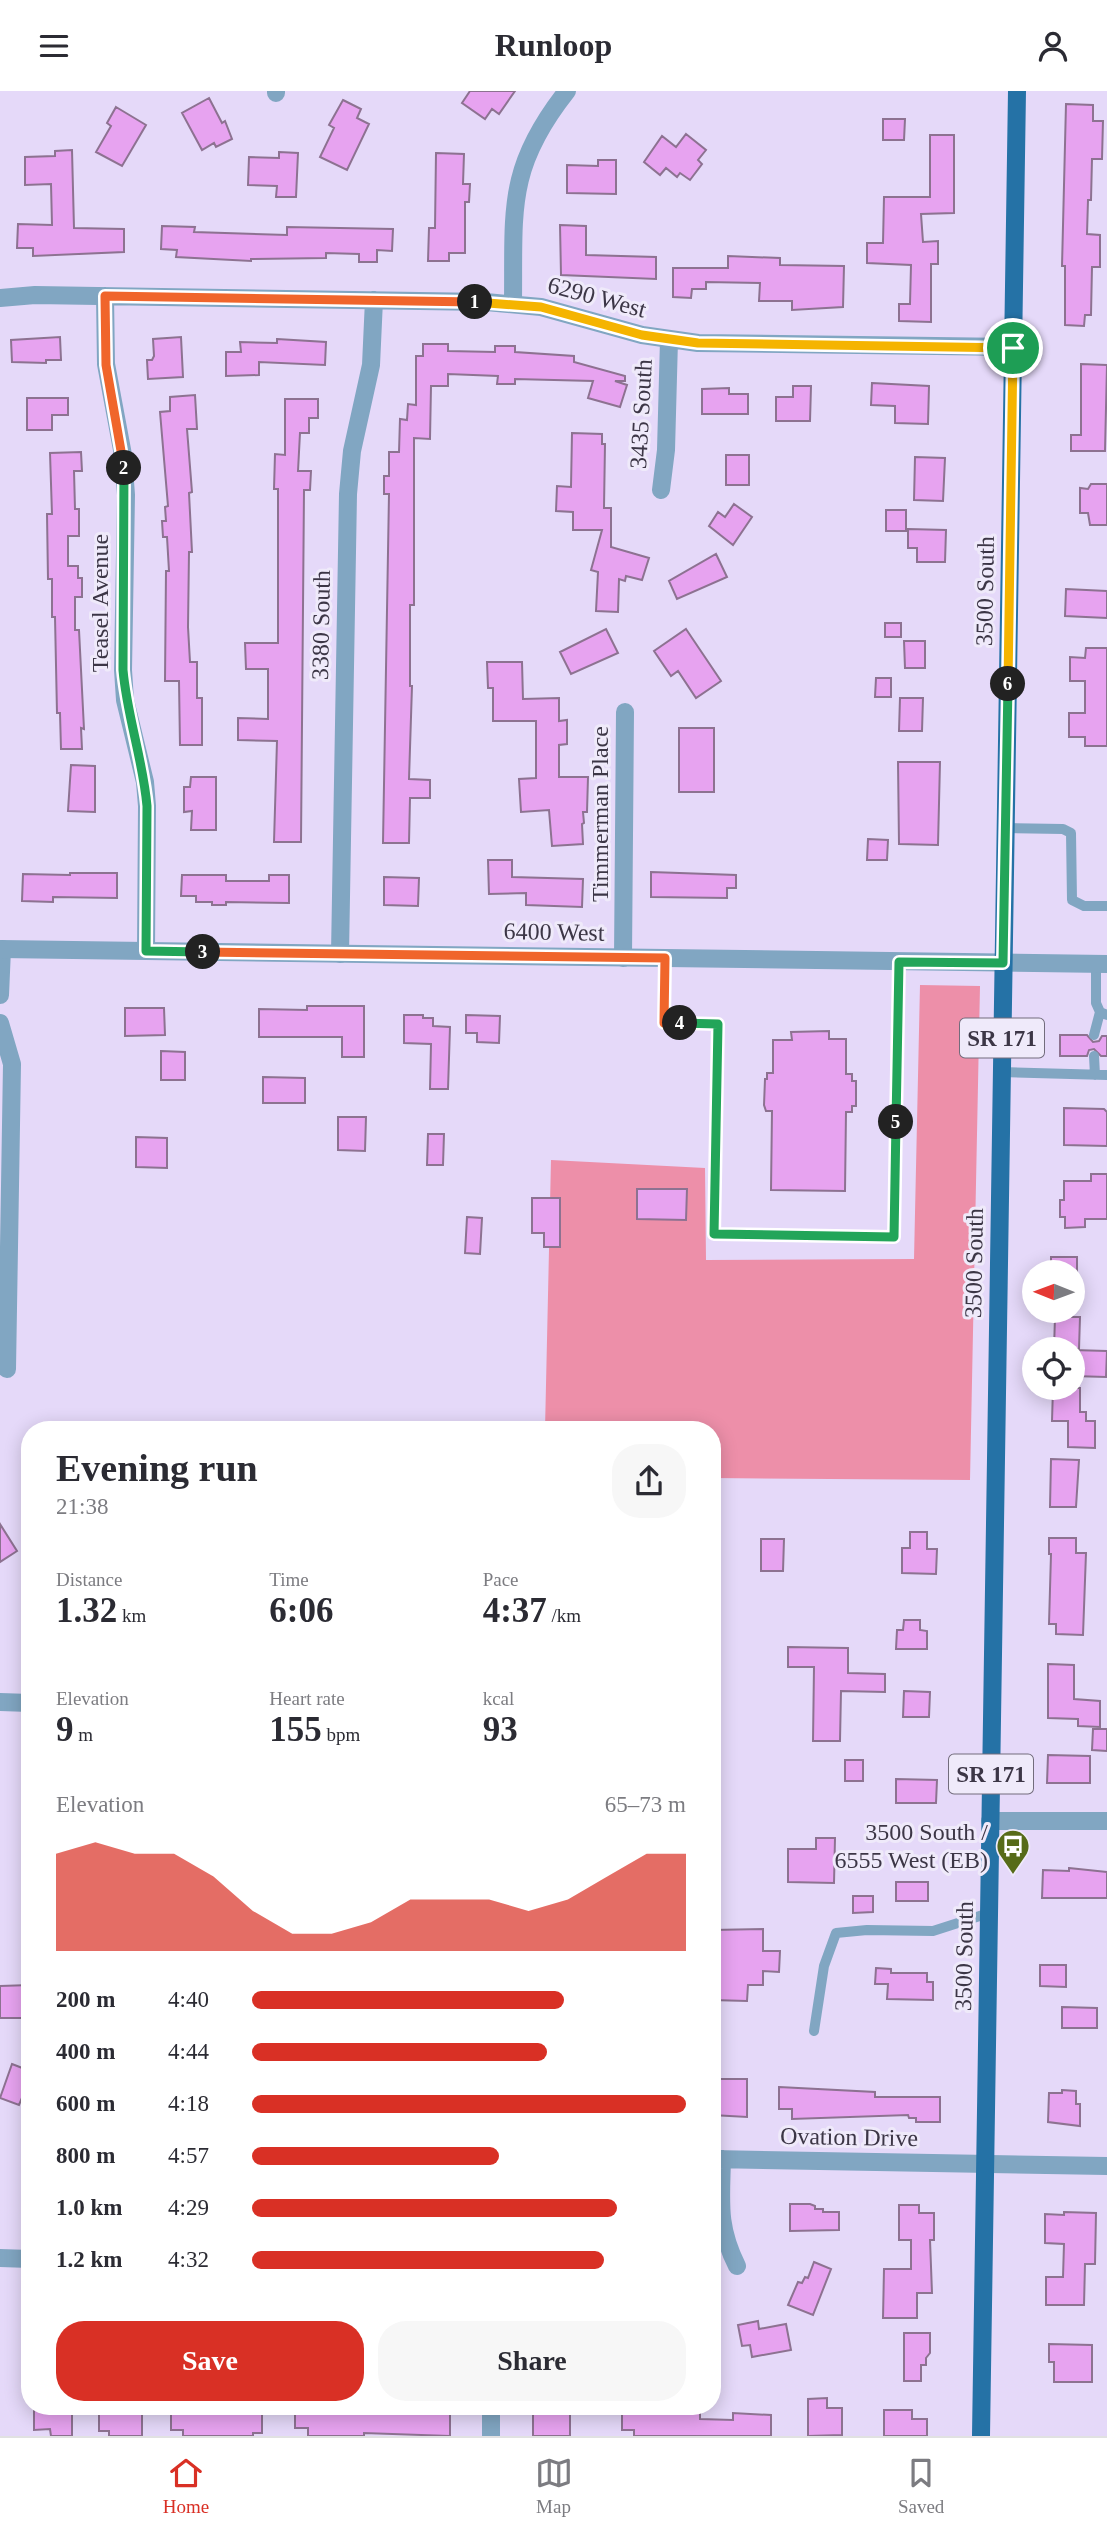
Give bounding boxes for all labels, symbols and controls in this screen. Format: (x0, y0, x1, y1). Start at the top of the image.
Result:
icon: menu (35, 27, 73, 65)
text: Runloop (495, 27, 612, 63)
icon: person (1034, 27, 1072, 65)
street label: 6290 West (545, 271, 649, 323)
pin: 1 (458, 285, 492, 319)
text: 1 (470, 291, 479, 312)
pin (983, 318, 1043, 378)
icon: arrive (994, 329, 1032, 367)
street label: 3435 South (625, 358, 657, 470)
pin: 2 (106, 451, 142, 485)
text: 2 (119, 457, 128, 478)
street label: Teasel Avenue (87, 534, 113, 672)
street label: 3500 South (971, 536, 999, 646)
street label: 3380 South (307, 570, 335, 680)
pin: 6 (990, 667, 1026, 701)
text: 6 (1003, 673, 1012, 694)
street label: Timmerman Place (587, 726, 613, 902)
street label: 6400 West (503, 918, 605, 946)
pin: 3 (186, 935, 220, 969)
text: 3 (198, 941, 207, 962)
pin: 4 (662, 1005, 698, 1041)
text: 4 (675, 1012, 684, 1033)
road number: SR 171 (960, 1019, 1044, 1057)
pin: 5 (878, 1105, 914, 1139)
text: 5 (891, 1111, 900, 1132)
street label: 3500 South (960, 1208, 988, 1318)
north arrow (1022, 1260, 1085, 1323)
map controls (1022, 1260, 1085, 1400)
button: locate (1022, 1337, 1085, 1400)
button: share (612, 1444, 686, 1518)
text: Evening run (56, 1447, 258, 1489)
text: 21:38 (56, 1494, 108, 1519)
text: Distance (56, 1569, 122, 1590)
text: Time (269, 1569, 309, 1590)
text: Pace (483, 1569, 519, 1590)
text: 1.32 (56, 1591, 117, 1630)
text: 6:06 (269, 1591, 333, 1630)
text: 4:37 (483, 1591, 547, 1630)
text: km (117, 1605, 146, 1626)
text: /km (547, 1605, 581, 1626)
text: Elevation (56, 1688, 129, 1709)
text: Heart rate (269, 1688, 345, 1709)
text: kcal (483, 1688, 514, 1709)
text: 9 (56, 1710, 74, 1749)
text: 155 (269, 1710, 322, 1749)
text: 93 (483, 1710, 518, 1749)
text: m (74, 1724, 93, 1745)
text: bpm (322, 1724, 360, 1745)
road number: SR 171 (949, 1755, 1033, 1793)
text: Elevation (56, 1792, 144, 1817)
text: 65–73 m (605, 1792, 686, 1817)
place label: 3500 South / 6555 West (EB) (834, 1819, 988, 1873)
bus stop icon: 3500 South / 6555 West (EB) (994, 1827, 1032, 1876)
street label: 3500 South (950, 1901, 978, 2011)
text: 200 m (56, 1987, 115, 2012)
text: 4:40 (168, 1987, 209, 2012)
text: 400 m (56, 2039, 115, 2064)
text: 4:44 (168, 2039, 209, 2064)
text: 600 m (56, 2091, 115, 2116)
text: 4:18 (168, 2091, 209, 2116)
street label: Ovation Drive (780, 2123, 918, 2151)
text: 800 m (56, 2143, 115, 2168)
text: 4:57 (168, 2143, 209, 2168)
text: 1.0 km (56, 2195, 122, 2220)
text: 4:29 (168, 2195, 209, 2220)
text: 1.2 km (56, 2247, 122, 2272)
text: 4:32 (168, 2247, 209, 2272)
button: Save (56, 2321, 364, 2401)
button: Share (378, 2321, 686, 2401)
tab: Home (163, 2454, 209, 2518)
tab: Map (535, 2454, 573, 2518)
tab: Saved (898, 2454, 944, 2518)

